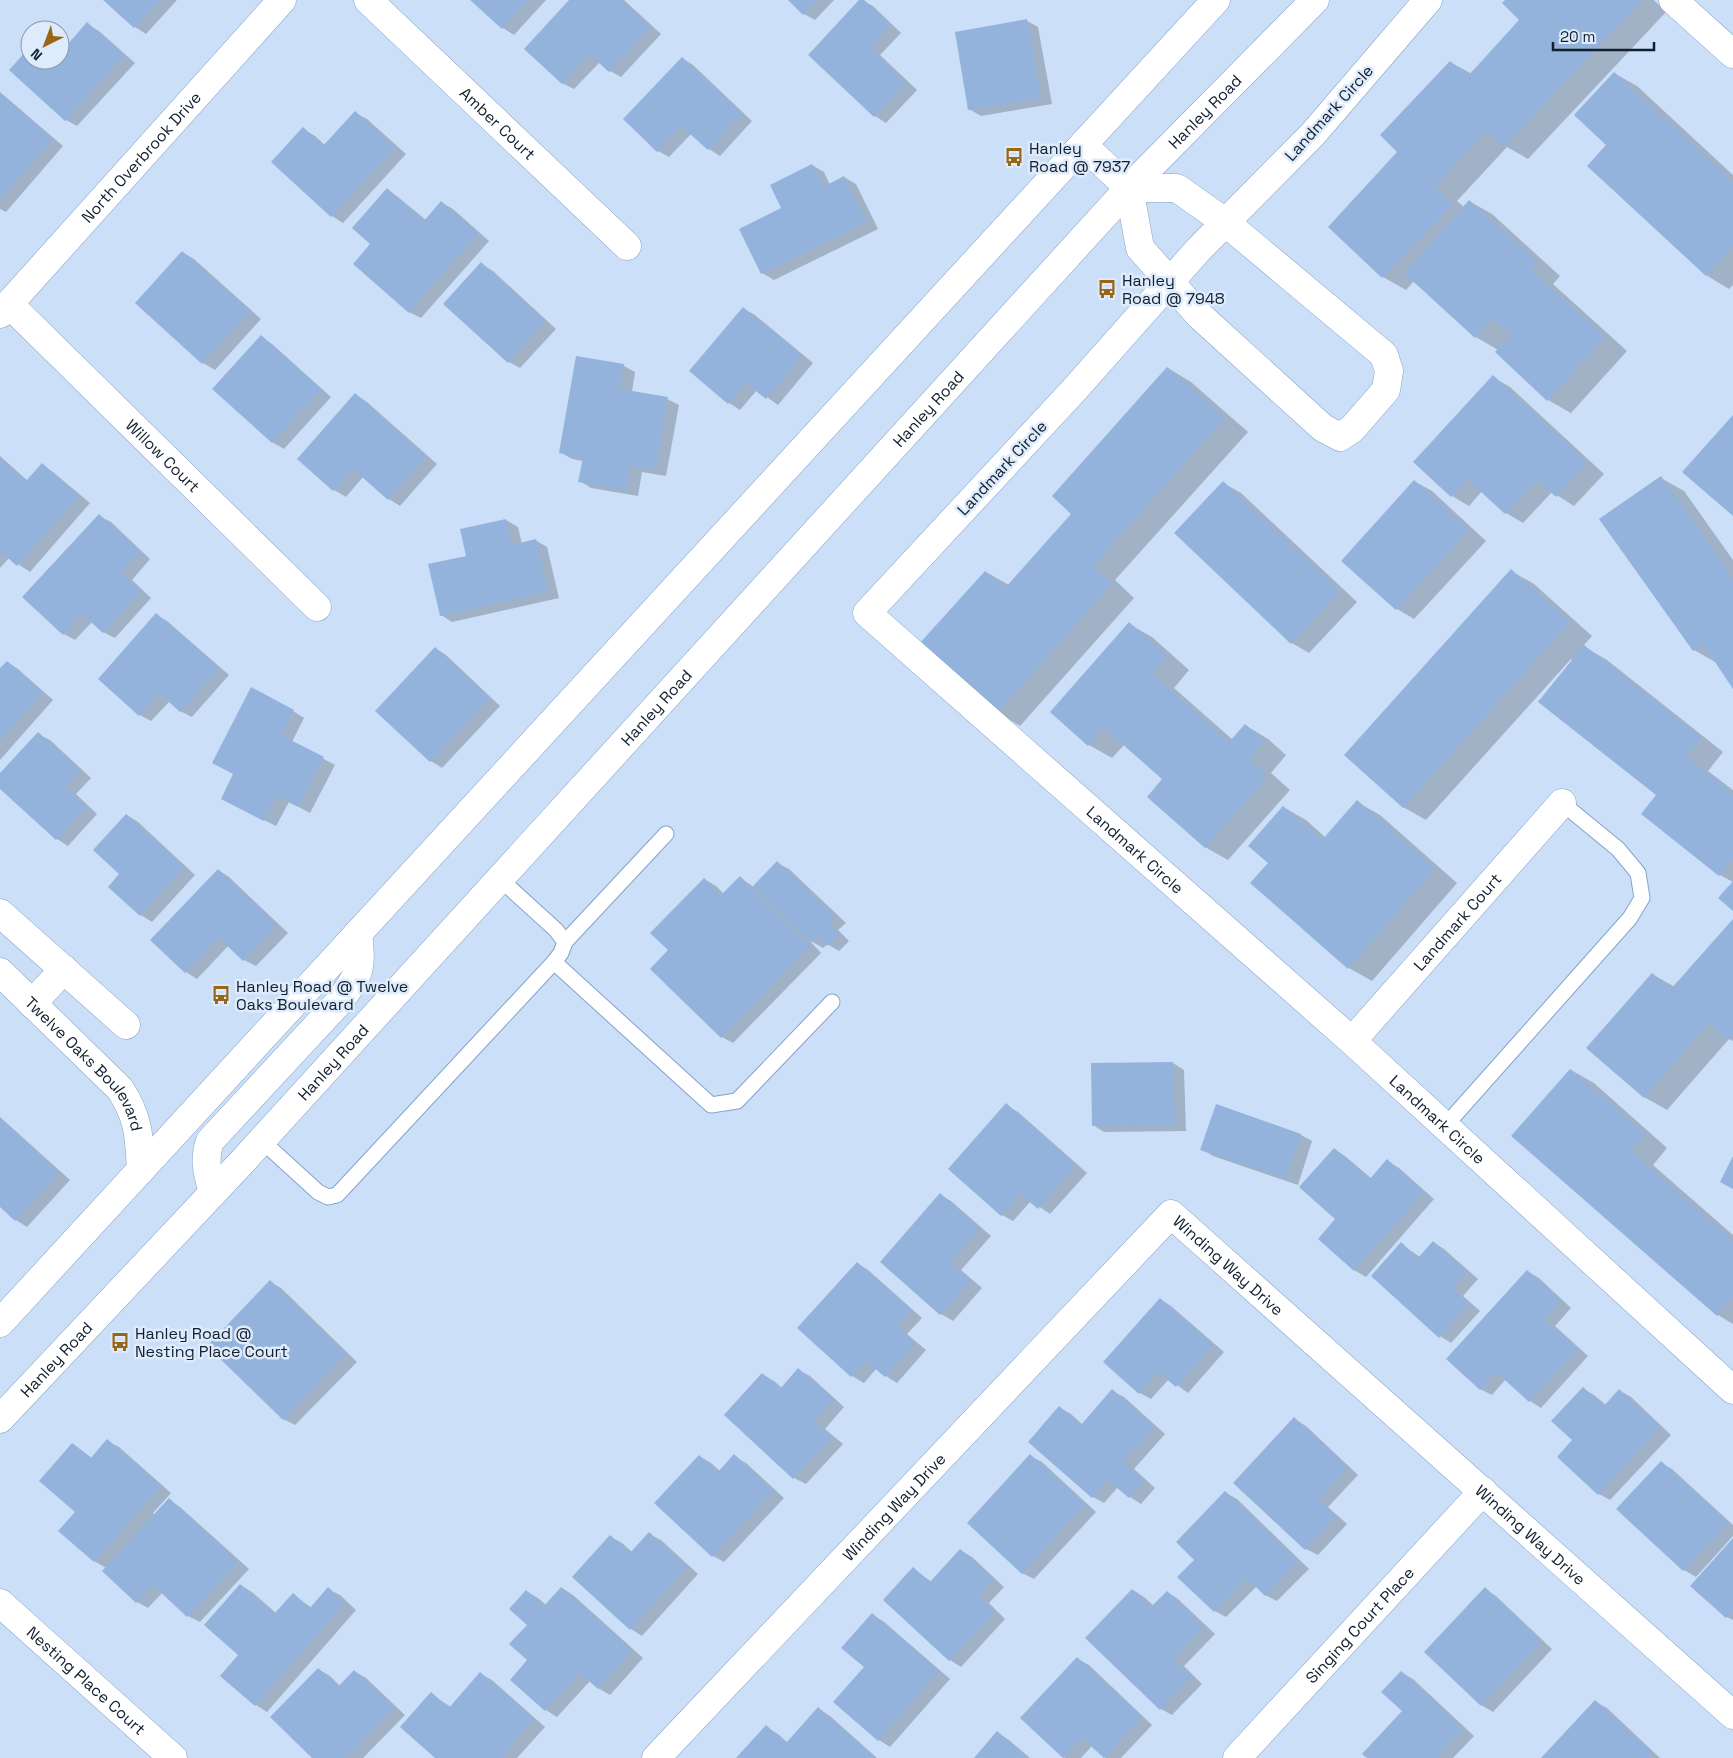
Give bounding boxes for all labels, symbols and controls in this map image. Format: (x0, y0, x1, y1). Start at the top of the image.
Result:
north arrow (20, 20, 70, 70)
scale bar (1553, 20, 1654, 52)
text: 20 m (1560, 27, 1595, 46)
text: N (27, 45, 46, 64)
street label: Landmark Circle (1280, 60, 1378, 166)
street label: Hanley Road (1163, 70, 1246, 153)
street label: Amber Court (455, 82, 540, 164)
street label: North Overbrook Drive (77, 87, 205, 227)
place label: Hanley Road @ 7937 (1029, 138, 1130, 177)
bus stop icon: Hanley Road @ 7937 (1003, 146, 1025, 168)
place label: Hanley Road @ 7948 (1122, 270, 1225, 309)
bus stop icon: Hanley Road @ 7948 (1096, 278, 1118, 300)
street label: Hanley Road (888, 366, 968, 451)
street label: Willow Court (121, 414, 205, 497)
street label: Landmark Circle (952, 416, 1052, 520)
street label: Hanley Road (616, 665, 696, 750)
street label: Landmark Circle (1082, 801, 1188, 898)
street label: Landmark Court (1409, 869, 1506, 975)
place label: Hanley Road @ Twelve Oaks Boulevard (236, 976, 408, 1015)
bus stop icon: Hanley Road @ Twelve Oaks Boulevard (210, 984, 232, 1006)
street label: Twelve Oaks Boulevard (21, 992, 148, 1133)
street label: Hanley Road (293, 1020, 373, 1105)
street label: Landmark Circle (1385, 1070, 1490, 1169)
street label: Winding Way Drive (1169, 1210, 1288, 1320)
street label: Hanley Road (16, 1317, 97, 1401)
place label: Hanley Road @ Nesting Place Court (135, 1323, 288, 1362)
bus stop icon: Hanley Road @ Nesting Place Court (109, 1331, 131, 1353)
street label: Winding Way Drive (838, 1448, 950, 1565)
street label: Winding Way Drive (1471, 1480, 1590, 1589)
street label: Singing Court Place (1301, 1562, 1419, 1688)
street label: Nesting Place Court (22, 1622, 150, 1739)

